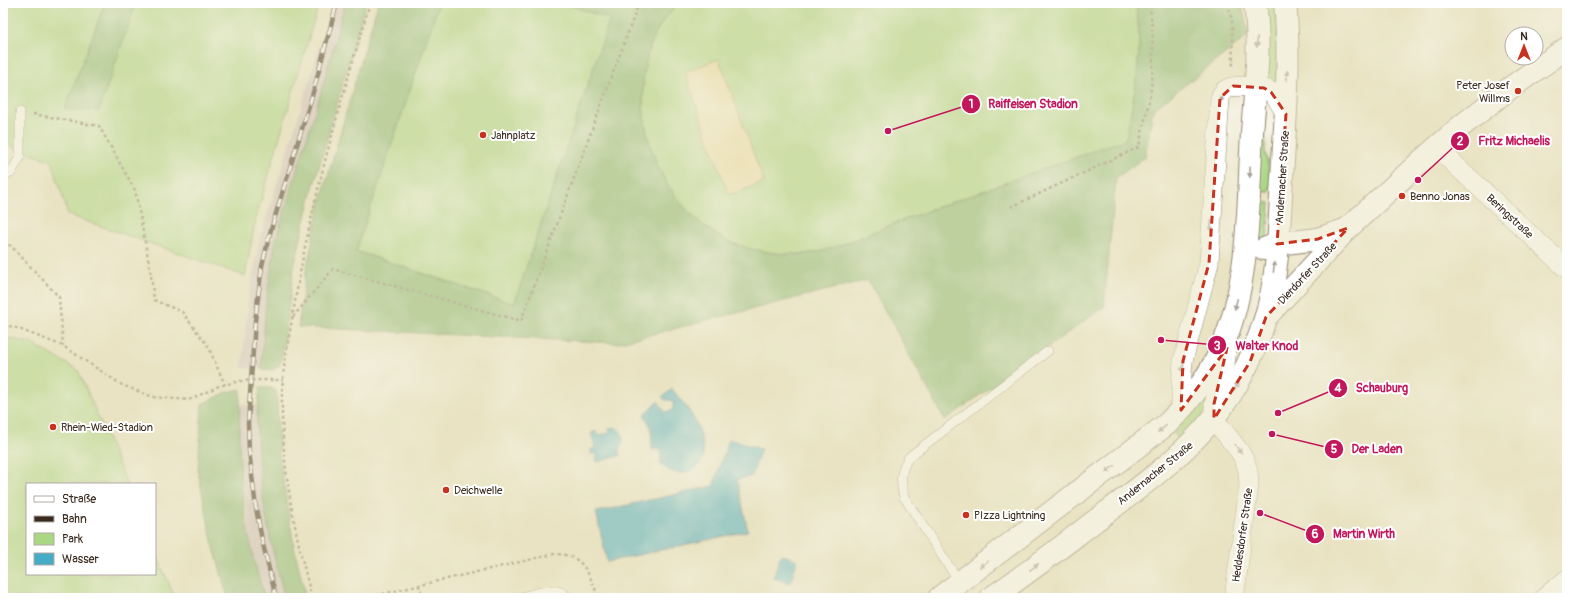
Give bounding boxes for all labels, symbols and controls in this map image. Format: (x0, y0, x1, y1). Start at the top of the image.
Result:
north arrow (1504, 26, 1544, 66)
text: N (1520, 30, 1528, 43)
one-way arrow (1254, 36, 1260, 49)
one-way arrow (1284, 69, 1291, 82)
place label: Peter Josef Willms (1456, 79, 1511, 105)
marker: Peter Josef Willms (1513, 86, 1523, 96)
one-way arrow (1218, 91, 1225, 103)
callout: Raiffeisen Stadion (961, 92, 1086, 116)
text: 1 (969, 97, 973, 112)
text: Raiffeisen Stadion (988, 97, 1078, 112)
place label: Jahnplatz (491, 129, 536, 142)
street label: Andernacher Straße (1273, 129, 1292, 224)
callout: Fritz Michaelis (1450, 129, 1557, 153)
marker: Jahnplatz (478, 130, 488, 140)
text: 2 (1457, 134, 1464, 149)
text: Fritz Michaelis (1478, 134, 1550, 149)
one-way arrow (1247, 166, 1253, 179)
place label: Benno Jonas (1410, 190, 1470, 203)
marker: Benno Jonas (1397, 191, 1407, 201)
street label: Beringstraße (1484, 191, 1536, 242)
one-way arrow (1208, 220, 1215, 232)
street label: Dierdorfer Straße (1275, 239, 1340, 307)
one-way arrow (1271, 261, 1278, 273)
one-way arrow (1233, 297, 1239, 310)
callout: Walter Knod (1207, 333, 1306, 357)
text: 3 (1214, 339, 1221, 354)
text: Walter Knod (1236, 339, 1299, 354)
one-way arrow (1179, 361, 1186, 373)
callout: Schauburg (1328, 376, 1416, 400)
text: 4 (1334, 381, 1342, 396)
text: Schauburg (1356, 381, 1408, 396)
one-way arrow (1232, 382, 1240, 392)
place label: Rhein-Wied-Stadion (61, 421, 153, 434)
marker: Rhein-Wied-Stadion (48, 422, 58, 432)
one-way arrow (1157, 424, 1168, 433)
callout: Der Laden (1324, 437, 1411, 461)
street label: Andernacher Straße (1115, 439, 1196, 508)
text: 5 (1331, 442, 1338, 457)
text: Der Laden (1351, 442, 1403, 457)
one-way arrow (1234, 444, 1242, 455)
one-way arrow (1105, 465, 1116, 473)
legend (26, 483, 156, 575)
place label: Deichwelle (454, 484, 503, 497)
marker: Deichwelle (441, 485, 451, 495)
street label: Heddesdorfer Straße (1229, 487, 1256, 583)
text: Straße (62, 492, 96, 507)
place label: PIzza Lightning (974, 509, 1046, 522)
marker: PIzza Lightning (961, 510, 971, 520)
text: Bahn (62, 512, 87, 527)
callout: Martin Wirth (1305, 522, 1403, 546)
text: 6 (1312, 527, 1319, 542)
text: Martin Wirth (1333, 527, 1395, 542)
text: Park (62, 532, 83, 547)
text: Wasser (62, 552, 99, 567)
one-way arrow (979, 560, 990, 569)
one-way arrow (1029, 563, 1039, 571)

